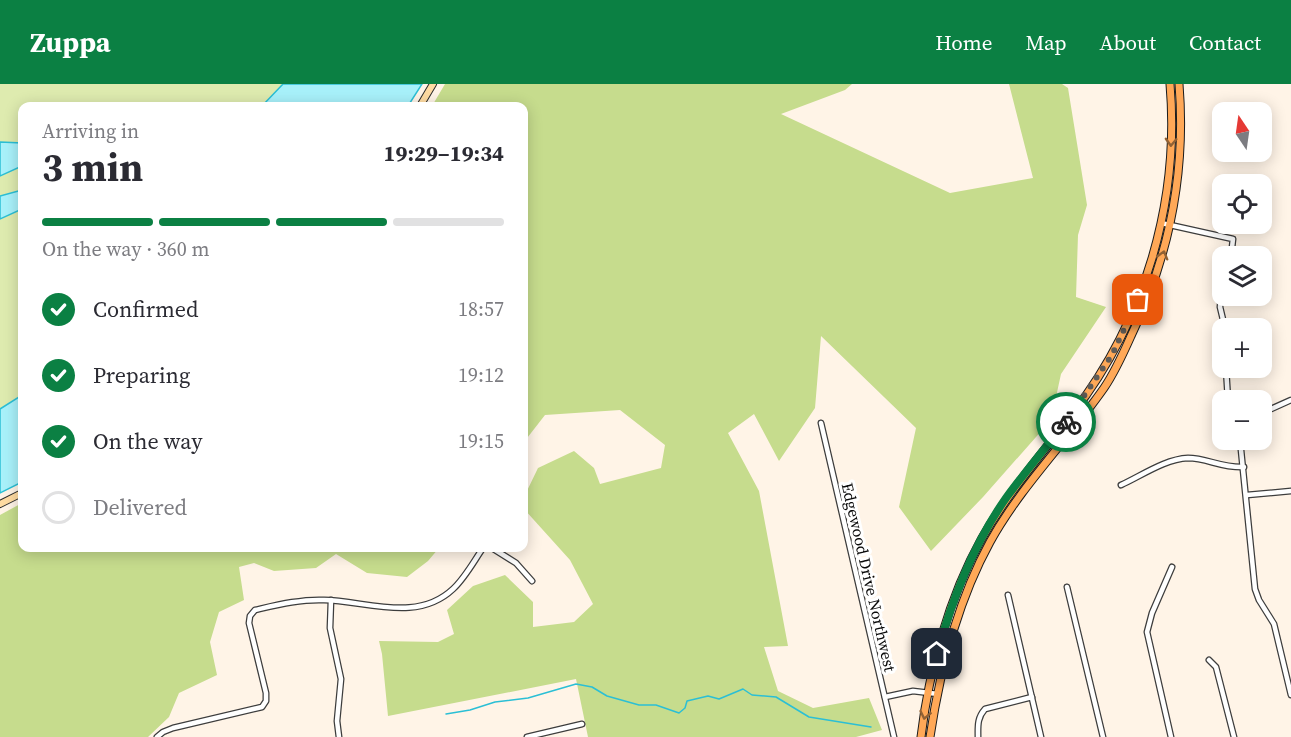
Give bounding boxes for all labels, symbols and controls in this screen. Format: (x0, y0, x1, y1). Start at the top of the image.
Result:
text: Zuppa (30, 23, 111, 61)
text: Home (935, 28, 993, 57)
text: Map (1026, 28, 1067, 57)
text: About (1100, 28, 1156, 57)
text: Contact (1189, 28, 1261, 57)
north arrow (1212, 102, 1272, 162)
map controls (1212, 102, 1272, 450)
text: Arriving in (42, 117, 139, 145)
text: 19:29–19:34 (384, 138, 504, 168)
one-way arrow (1165, 138, 1177, 147)
text: 3 min (42, 141, 143, 194)
button: locate (1212, 174, 1272, 234)
text: On the way · 360 m (42, 235, 209, 263)
button: layers (1212, 246, 1272, 306)
one-way arrow (1155, 250, 1168, 260)
pin (1112, 274, 1163, 325)
icon: bag (1121, 283, 1154, 316)
icon: check (42, 293, 75, 326)
text: Confirmed (93, 294, 198, 324)
text: 18:57 (458, 295, 504, 323)
button: + (1212, 318, 1272, 378)
icon: check (42, 359, 75, 392)
text: Preparing (93, 360, 190, 390)
text: 19:12 (458, 361, 504, 389)
button: − (1212, 390, 1272, 450)
courier (1036, 392, 1096, 452)
icon: bike (1050, 406, 1083, 439)
icon: check (42, 425, 75, 458)
text: On the way (93, 426, 202, 456)
text: 19:15 (458, 427, 504, 455)
street label: Edgewood Drive Northwest (837, 480, 902, 674)
text: Delivered (93, 492, 187, 522)
pin (911, 628, 962, 679)
icon: home (920, 637, 953, 670)
one-way arrow (919, 710, 932, 720)

